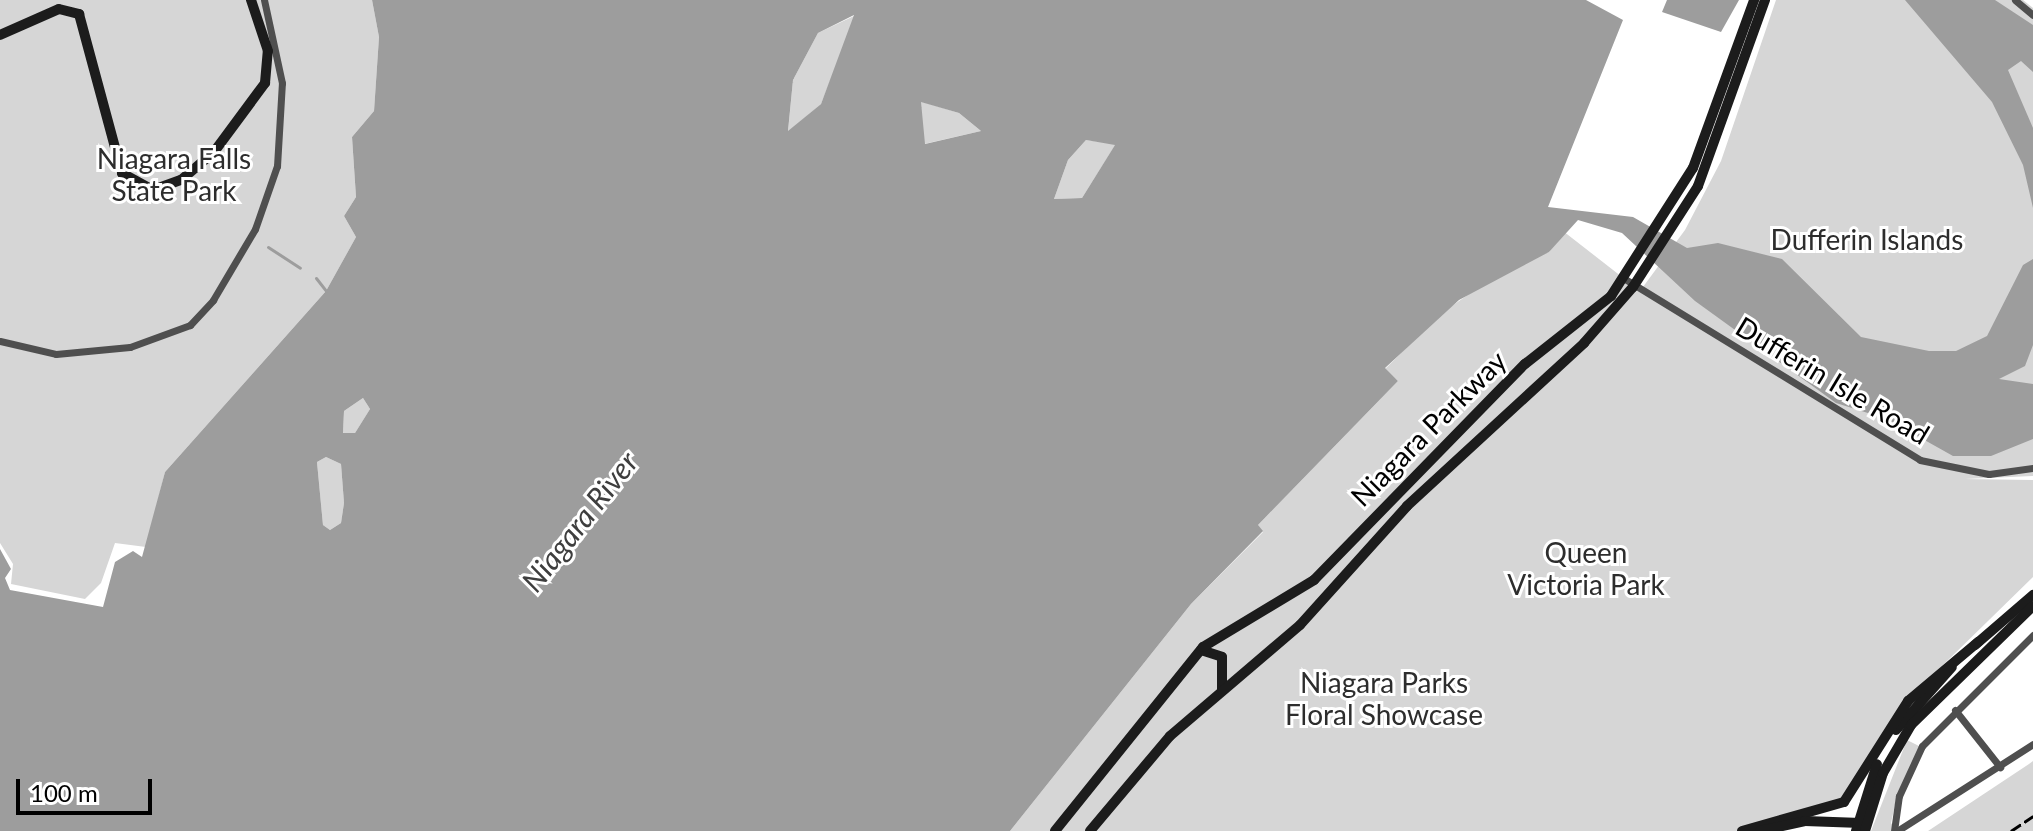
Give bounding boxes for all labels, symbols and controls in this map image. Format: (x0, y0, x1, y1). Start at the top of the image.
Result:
park label: Niagara Falls State Park (97, 141, 251, 207)
park label: Dufferin Islands (1771, 222, 1963, 256)
street label: Dufferin Isle Road (1730, 309, 1936, 451)
street label: Niagara Parkway (1343, 343, 1513, 513)
water label: Niagara River (513, 444, 645, 598)
park label: Queen Victoria Park (1507, 535, 1665, 601)
park label: Niagara Parks Floral Showcase (1285, 665, 1483, 731)
scale bar (20, 763, 156, 813)
text: 100 m (30, 778, 98, 807)

